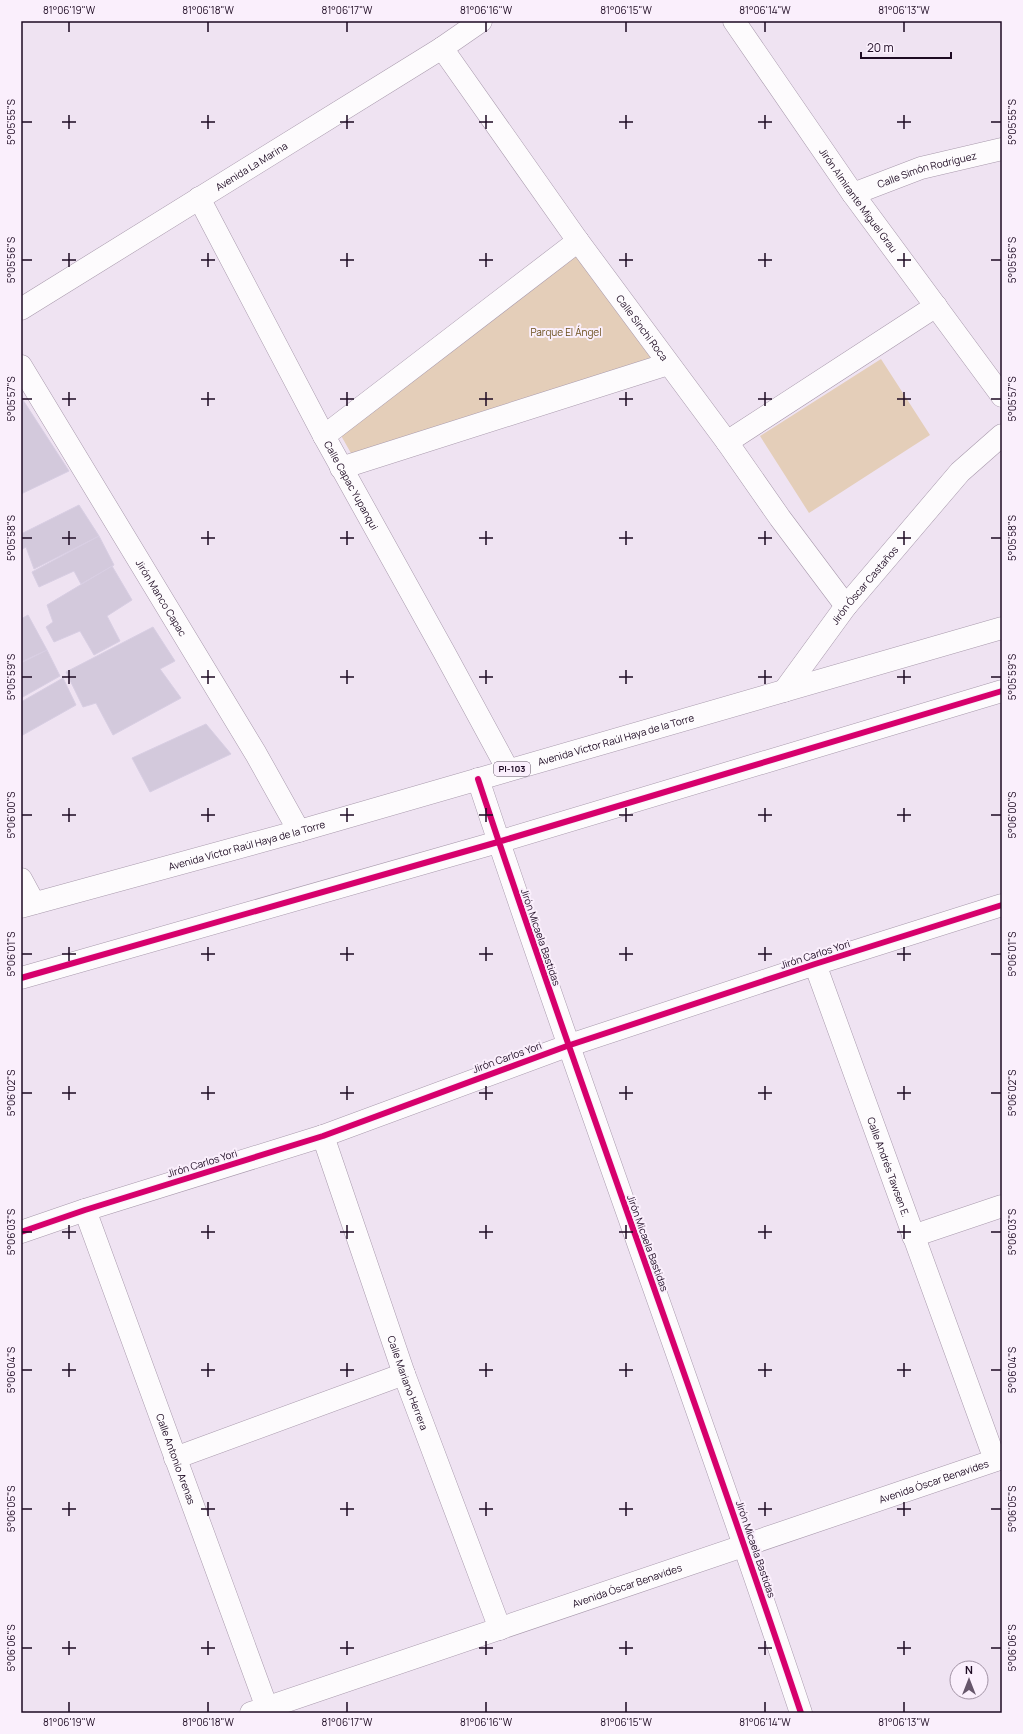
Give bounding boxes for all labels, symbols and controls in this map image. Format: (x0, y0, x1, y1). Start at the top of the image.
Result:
text: 81°06'19"W (43, 3, 96, 17)
text: 81°06'18"W (182, 3, 234, 17)
text: 81°06'17"W (322, 3, 373, 17)
text: 81°06'16"W (460, 3, 513, 17)
text: 81°06'15"W (600, 3, 652, 17)
text: 81°06'14"W (739, 3, 791, 17)
text: 81°06'13"W (878, 3, 930, 17)
scale bar (861, 34, 951, 60)
text: 20 m (867, 39, 894, 56)
text: 5°05'55"S (4, 99, 18, 145)
text: 5°05'55"S (1005, 99, 1019, 145)
street label: Avenida La Marina (213, 139, 290, 194)
street label: Jirón Almirante Miguel Grau (816, 145, 901, 255)
street label: Calle Simón Rodríguez (875, 148, 978, 191)
text: 5°05'56"S (4, 237, 18, 283)
text: 5°05'56"S (1005, 237, 1019, 283)
street label: Calle Sinchi Roca (613, 292, 671, 364)
park label: Parque El Ángel (530, 325, 602, 339)
text: 5°05'57"S (4, 376, 18, 422)
text: 5°05'57"S (1005, 376, 1019, 422)
street label: Calle Capac Yupanqui (321, 438, 382, 532)
text: 5°05'58"S (4, 515, 18, 561)
text: 5°05'58"S (1005, 515, 1019, 561)
street label: Jirón Óscar Castaños (828, 543, 901, 627)
street label: Jirón Manco Capac (133, 557, 190, 639)
text: 5°05'59"S (4, 654, 18, 700)
text: 5°05'59"S (1005, 654, 1019, 700)
street label: Avenida Víctor Raúl Haya de la Torre (536, 710, 696, 769)
road number: PI-103 (494, 762, 530, 776)
text: 5°06'00"S (4, 791, 18, 839)
text: 5°06'00"S (1005, 791, 1019, 839)
street label: Avenida Víctor Raúl Haya de la Torre (167, 817, 327, 873)
street label: Jirón Micaela Bastidas (518, 887, 564, 987)
text: 5°06'01"S (4, 932, 18, 976)
text: 5°06'01"S (1005, 932, 1019, 976)
street label: Jirón Carlos Yori (778, 936, 852, 972)
street label: Jirón Carlos Yori (470, 1038, 544, 1076)
text: 5°06'02"S (4, 1070, 18, 1116)
text: 5°06'02"S (1005, 1070, 1019, 1116)
street label: Calle Andrés Tawsen E. (864, 1115, 913, 1219)
street label: Jirón Carlos Yori (165, 1146, 239, 1180)
street label: Jirón Micaela Bastidas (624, 1193, 672, 1293)
text: 5°06'03"S (4, 1209, 18, 1255)
text: 5°06'03"S (1005, 1209, 1019, 1255)
street label: Calle Mariano Herrera (384, 1334, 431, 1432)
text: 5°06'04"S (4, 1347, 18, 1393)
text: 5°06'04"S (1005, 1347, 1019, 1393)
street label: Calle Antonio Arenas (153, 1411, 199, 1506)
street label: Avenida Óscar Benavides (877, 1456, 991, 1506)
text: 5°06'05"S (4, 1486, 18, 1532)
text: 5°06'05"S (1005, 1486, 1019, 1532)
street label: Jirón Micaela Bastidas (733, 1499, 779, 1599)
street label: Avenida Óscar Benavides (570, 1560, 684, 1611)
text: 5°06'06"S (4, 1624, 18, 1672)
text: 5°06'06"S (1005, 1624, 1019, 1672)
north arrow (949, 1660, 989, 1700)
text: N (965, 1662, 973, 1677)
text: 81°06'19"W (43, 1715, 96, 1729)
text: 81°06'18"W (182, 1715, 234, 1729)
text: 81°06'17"W (322, 1715, 373, 1729)
text: 81°06'16"W (460, 1715, 513, 1729)
text: 81°06'15"W (600, 1715, 652, 1729)
text: 81°06'14"W (739, 1715, 791, 1729)
text: 81°06'13"W (878, 1715, 930, 1729)

